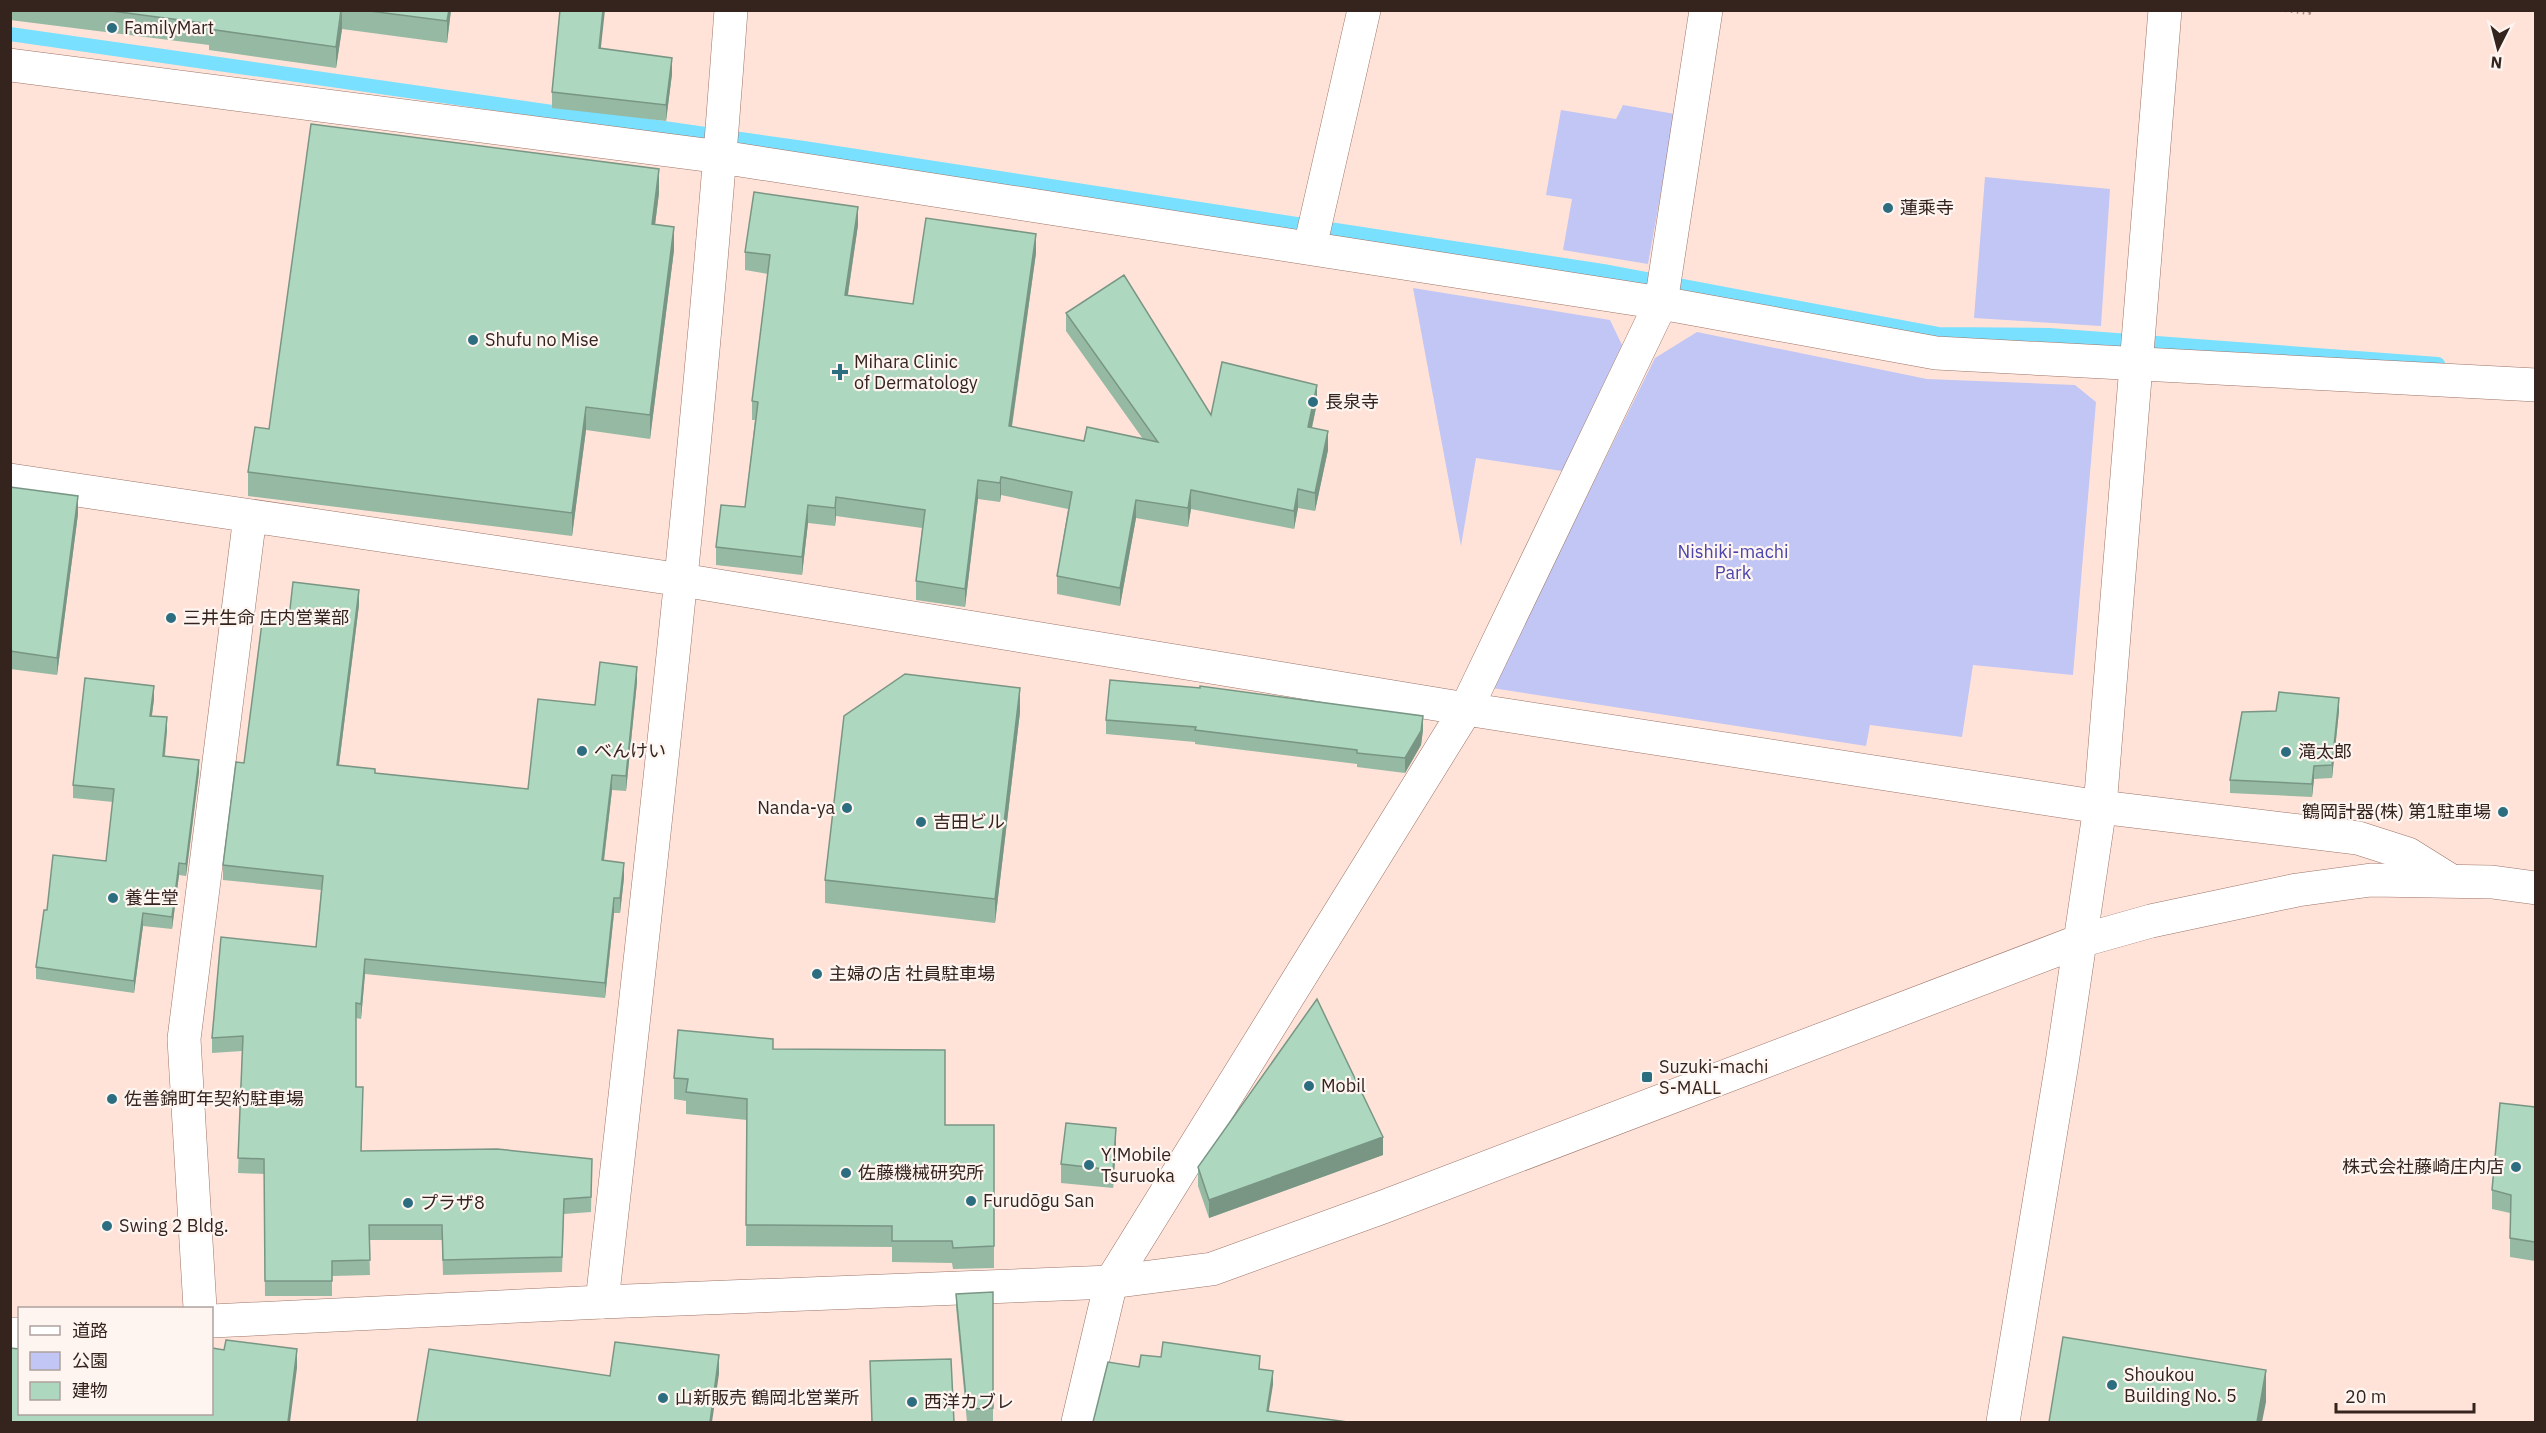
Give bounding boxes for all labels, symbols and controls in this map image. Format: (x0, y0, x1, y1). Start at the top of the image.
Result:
place label: FamilyMart (124, 16, 214, 39)
north arrow (2468, 18, 2528, 78)
marker: FamilyMart (105, 21, 119, 35)
text: N (2490, 52, 2503, 73)
place label: 蓮乘寺 (1900, 196, 1954, 219)
marker: 蓮乘寺 (1881, 201, 1895, 215)
place label: Shufu no Mise (485, 328, 599, 351)
marker: Shufu no Mise (466, 333, 480, 347)
place label: Mihara Clinic of Dermatology (854, 350, 978, 394)
marker: Mihara Clinic of Dermatology (831, 363, 849, 381)
place label: 長泉寺 (1325, 390, 1379, 413)
marker: 長泉寺 (1306, 395, 1320, 409)
park label: Nishiki-machi Park (1678, 540, 1789, 584)
place label: 三井生命 庄内営業部 (183, 606, 349, 629)
marker: 三井生命 庄内営業部 (164, 611, 178, 625)
place label: べんけい (594, 739, 666, 762)
place label: 滝太郎 (2298, 740, 2352, 763)
marker: べんけい (575, 744, 589, 758)
marker: 滝太郎 (2279, 745, 2293, 759)
place label: Nanda-ya (757, 796, 835, 819)
place label: 鶴岡計器(株) 第1駐車場 (2302, 800, 2491, 823)
marker: Nanda-ya (840, 801, 854, 815)
marker: 鶴岡計器(株) 第1駐車場 (2496, 805, 2510, 819)
place label: 吉田ビル (933, 810, 1005, 833)
marker: 吉田ビル (914, 815, 928, 829)
place label: 養生堂 (125, 886, 179, 909)
marker: 養生堂 (106, 891, 120, 905)
place label: 主婦の店 社員駐車場 (829, 962, 995, 985)
marker: 主婦の店 社員駐車場 (810, 967, 824, 981)
place label: Suzuki-machi S-MALL (1659, 1055, 1769, 1099)
marker: Suzuki-machi S-MALL (1640, 1070, 1654, 1084)
place label: Mobil (1321, 1074, 1366, 1097)
marker: Mobil (1302, 1079, 1316, 1093)
place label: 佐善錦町年契約駐車場 (124, 1087, 304, 1110)
marker: 佐善錦町年契約駐車場 (105, 1092, 119, 1106)
place label: Y!Mobile Tsuruoka (1101, 1143, 1175, 1187)
place label: 株式会社藤崎庄内店 (2342, 1155, 2504, 1178)
marker: Y!Mobile Tsuruoka (1082, 1158, 1096, 1172)
marker: 株式会社藤崎庄内店 (2509, 1160, 2523, 1174)
place label: 佐藤機械研究所 (858, 1161, 984, 1184)
marker: 佐藤機械研究所 (839, 1166, 853, 1180)
place label: Furudōgu San (983, 1189, 1094, 1212)
place label: プラザ8 (420, 1191, 485, 1214)
marker: Furudōgu San (964, 1194, 978, 1208)
marker: プラザ8 (401, 1196, 415, 1210)
place label: Swing 2 Bldg. (119, 1214, 229, 1237)
marker: Swing 2 Bldg. (100, 1219, 114, 1233)
legend (18, 1307, 213, 1415)
text: 道路 (72, 1319, 108, 1342)
text: 公園 (72, 1349, 108, 1372)
place label: Shoukou Building No. 5 (2124, 1363, 2237, 1407)
scale bar (2336, 1376, 2474, 1414)
marker: Shoukou Building No. 5 (2105, 1378, 2119, 1392)
text: 建物 (72, 1379, 108, 1402)
text: 20 m (2345, 1385, 2387, 1408)
place label: 山新販売 鶴岡北営業所 (675, 1386, 859, 1409)
place label: 西洋カブレ (924, 1390, 1014, 1413)
marker: 山新販売 鶴岡北営業所 (656, 1391, 670, 1405)
marker: 西洋カブレ (905, 1395, 919, 1409)

